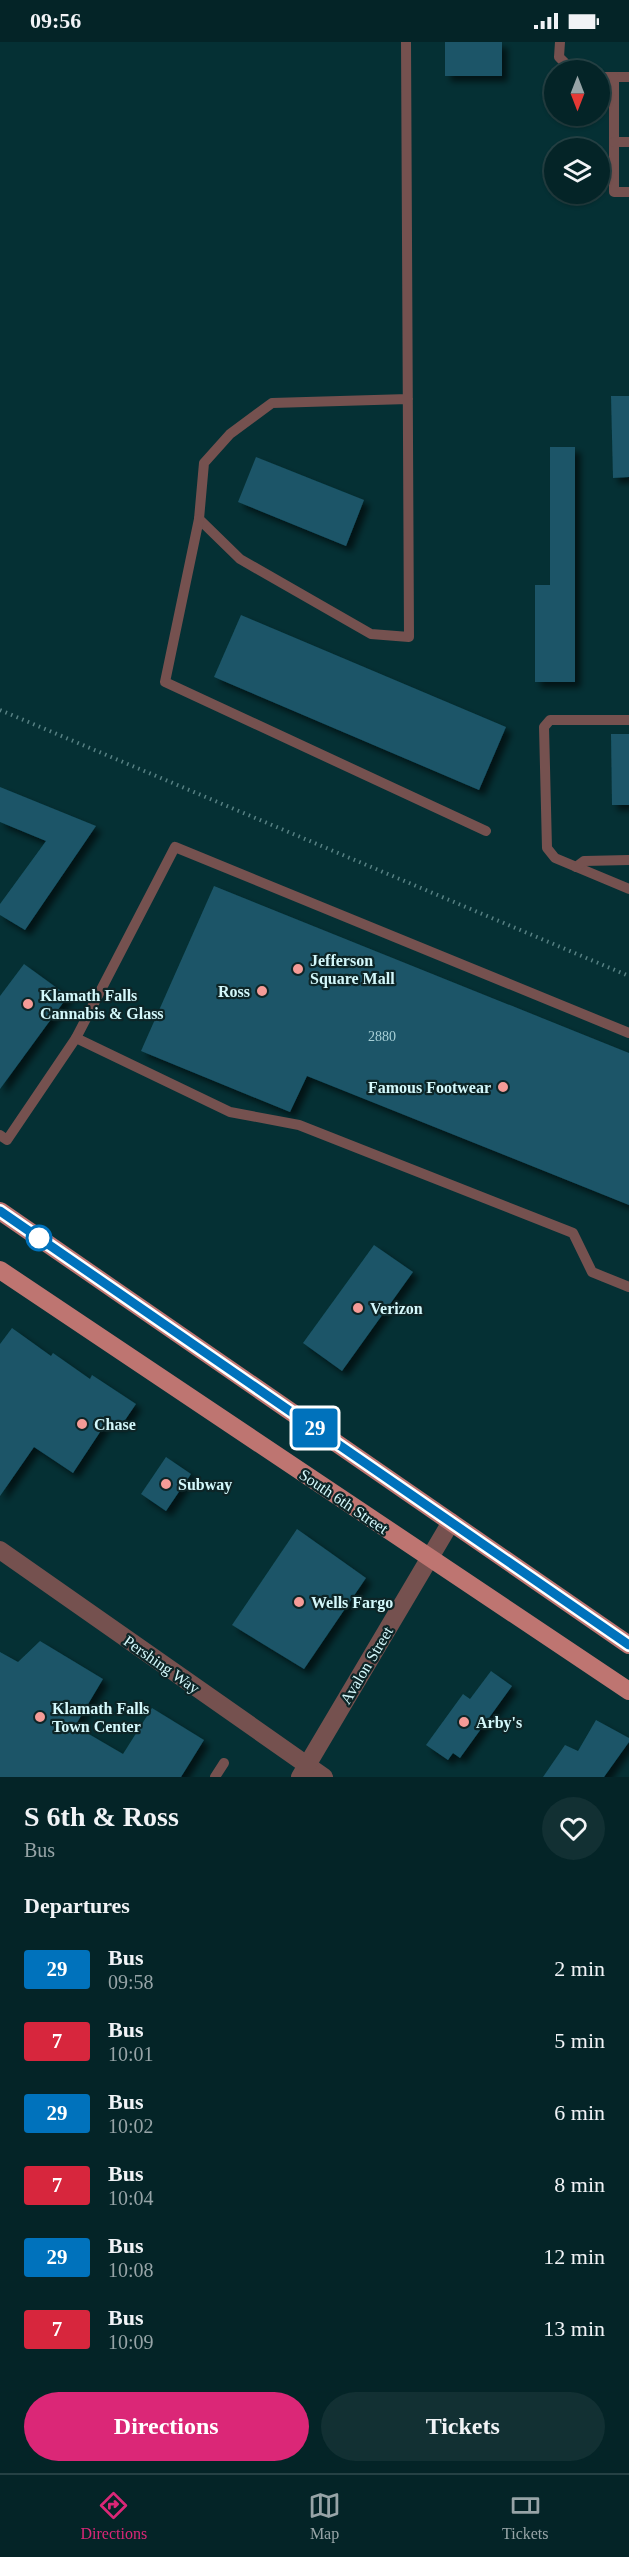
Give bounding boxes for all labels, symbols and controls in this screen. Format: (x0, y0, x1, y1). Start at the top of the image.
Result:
text: 09:56 (30, 8, 81, 33)
north arrow (544, 60, 610, 126)
map controls (544, 60, 610, 204)
button: layers (544, 138, 610, 204)
place label: Jefferson Square Mall (310, 952, 395, 988)
marker: Jefferson Square Mall (291, 962, 305, 976)
place label: Ross (218, 983, 250, 1000)
marker: Ross (255, 984, 269, 998)
place label: Klamath Falls Cannabis & Glass (40, 987, 164, 1022)
marker: Klamath Falls Cannabis & Glass (21, 997, 35, 1011)
house number: 2880 (368, 1029, 396, 1044)
place label: Famous Footwear (368, 1079, 491, 1096)
marker: Famous Footwear (496, 1080, 510, 1094)
unlabelled marker (26, 1225, 52, 1251)
place label: Verizon (370, 1300, 423, 1317)
marker: Verizon (351, 1301, 365, 1315)
line badge: 29 (288, 1408, 342, 1448)
place label: Chase (94, 1416, 136, 1433)
text: 29 (305, 1416, 326, 1440)
marker: Chase (75, 1417, 89, 1431)
street label: South 6th Street (296, 1466, 392, 1538)
place label: Subway (178, 1476, 232, 1494)
marker: Subway (159, 1477, 173, 1491)
place label: Wells Fargo (311, 1594, 393, 1612)
marker: Wells Fargo (292, 1595, 306, 1609)
street label: Avalon Street (337, 1623, 396, 1707)
street label: Pershing Way (120, 1632, 203, 1698)
place label: Klamath Falls Town Center (52, 1700, 149, 1735)
marker: Klamath Falls Town Center (33, 1710, 47, 1724)
place label: Arby's (476, 1714, 522, 1732)
marker: Arby's (457, 1715, 471, 1729)
button: heart (542, 1797, 605, 1860)
text: S 6th & Ross (24, 1801, 179, 1832)
text: Bus (24, 1839, 55, 1861)
text: Departures (24, 1893, 130, 1918)
text: Bus (108, 1945, 143, 1970)
text: 2 min (554, 1956, 605, 1981)
text: 29 (47, 1957, 68, 1981)
text: 09:58 (108, 1971, 154, 1993)
text: Bus (108, 2017, 143, 2042)
text: 5 min (554, 2028, 605, 2053)
text: 7 (52, 2029, 62, 2053)
text: 10:01 (108, 2043, 154, 2065)
text: Bus (108, 2089, 143, 2114)
text: 6 min (554, 2100, 605, 2125)
text: 29 (47, 2101, 68, 2125)
text: 10:02 (108, 2115, 154, 2137)
text: Bus (108, 2161, 143, 2186)
text: 8 min (554, 2172, 605, 2197)
text: 7 (52, 2173, 62, 2197)
text: 10:04 (108, 2187, 154, 2209)
text: Bus (108, 2233, 143, 2258)
text: 12 min (543, 2244, 605, 2269)
text: 29 (47, 2245, 68, 2269)
text: 10:08 (108, 2259, 154, 2281)
text: Bus (108, 2305, 143, 2330)
text: 13 min (543, 2316, 605, 2341)
text: 7 (52, 2317, 62, 2341)
text: 10:09 (108, 2331, 154, 2353)
button: Directions (24, 2392, 309, 2461)
button: Tickets (321, 2392, 605, 2461)
tab: Directions (80, 2489, 147, 2543)
tab: Map (308, 2489, 341, 2543)
tab: Tickets (502, 2489, 549, 2543)

